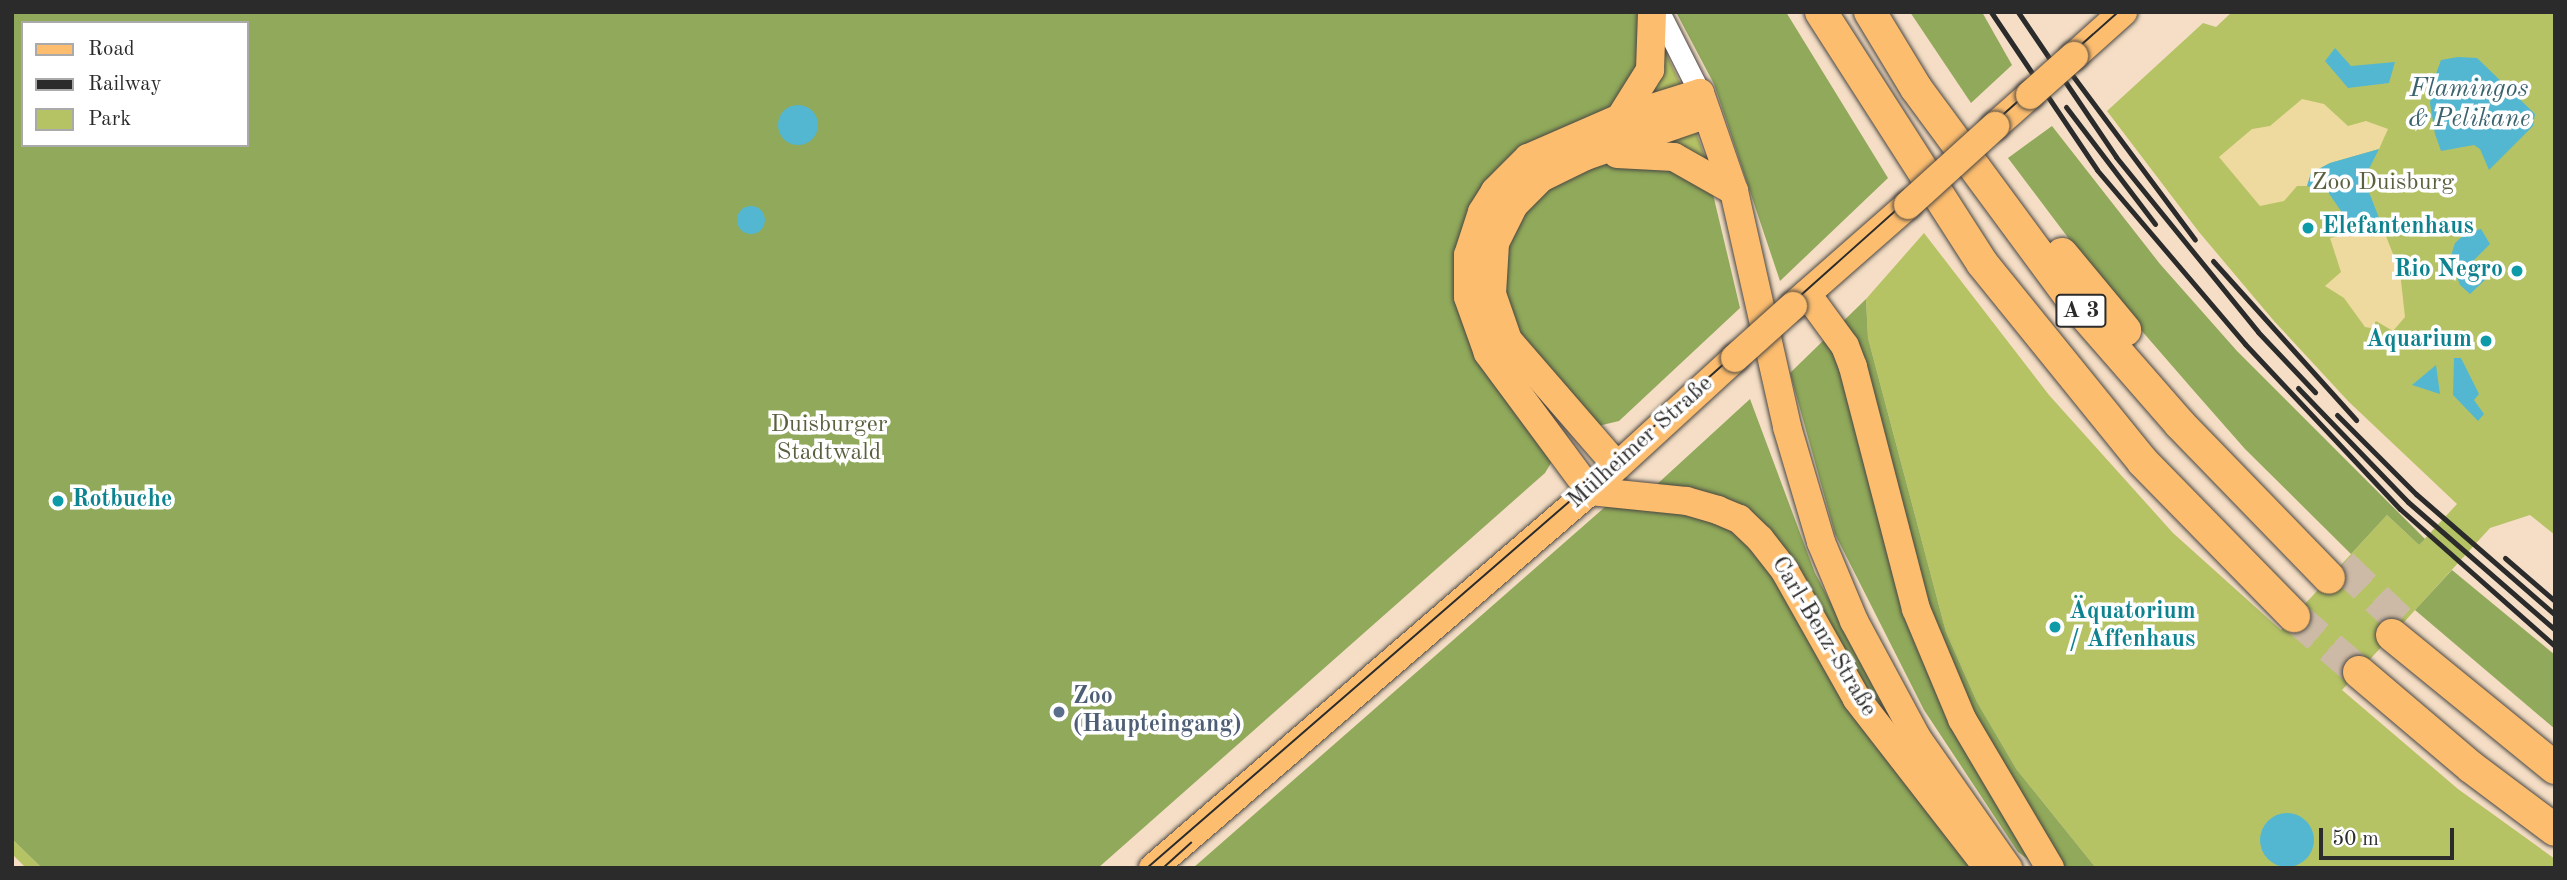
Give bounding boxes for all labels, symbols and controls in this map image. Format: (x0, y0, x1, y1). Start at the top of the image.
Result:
legend (21, 21, 248, 147)
text: Road (88, 39, 135, 60)
text: Railway (88, 74, 162, 95)
water label: Flamingos & Pelikane (2408, 74, 2530, 136)
text: Park (88, 109, 131, 130)
park label: Zoo Duisburg (2312, 170, 2454, 198)
place label: Elefantenhaus (2322, 214, 2474, 242)
marker: Elefantenhaus (2300, 220, 2316, 236)
place label: Rio Negro (2394, 257, 2503, 285)
marker: Rio Negro (2509, 263, 2525, 279)
road number: A 3 (2055, 292, 2107, 330)
place label: Aquarium (2366, 327, 2472, 355)
marker: Aquarium (2478, 333, 2494, 349)
street label: Mülheimer Straße (1563, 370, 1719, 516)
park label: Duisburger Stadtwald (770, 412, 888, 468)
place label: Rotbuche (72, 487, 172, 515)
marker: Rotbuche (50, 493, 66, 509)
street label: Carl-Benz-Straße (1764, 552, 1882, 722)
place label: Äquatorium / Affenhaus (2069, 599, 2196, 655)
marker: Äquatorium / Affenhaus (2047, 619, 2063, 635)
place label: Zoo (Haupteingang) (1073, 684, 1242, 740)
marker: Zoo (Haupteingang) (1051, 704, 1067, 720)
scale bar (2322, 814, 2457, 858)
text: 50 m (2332, 829, 2379, 850)

